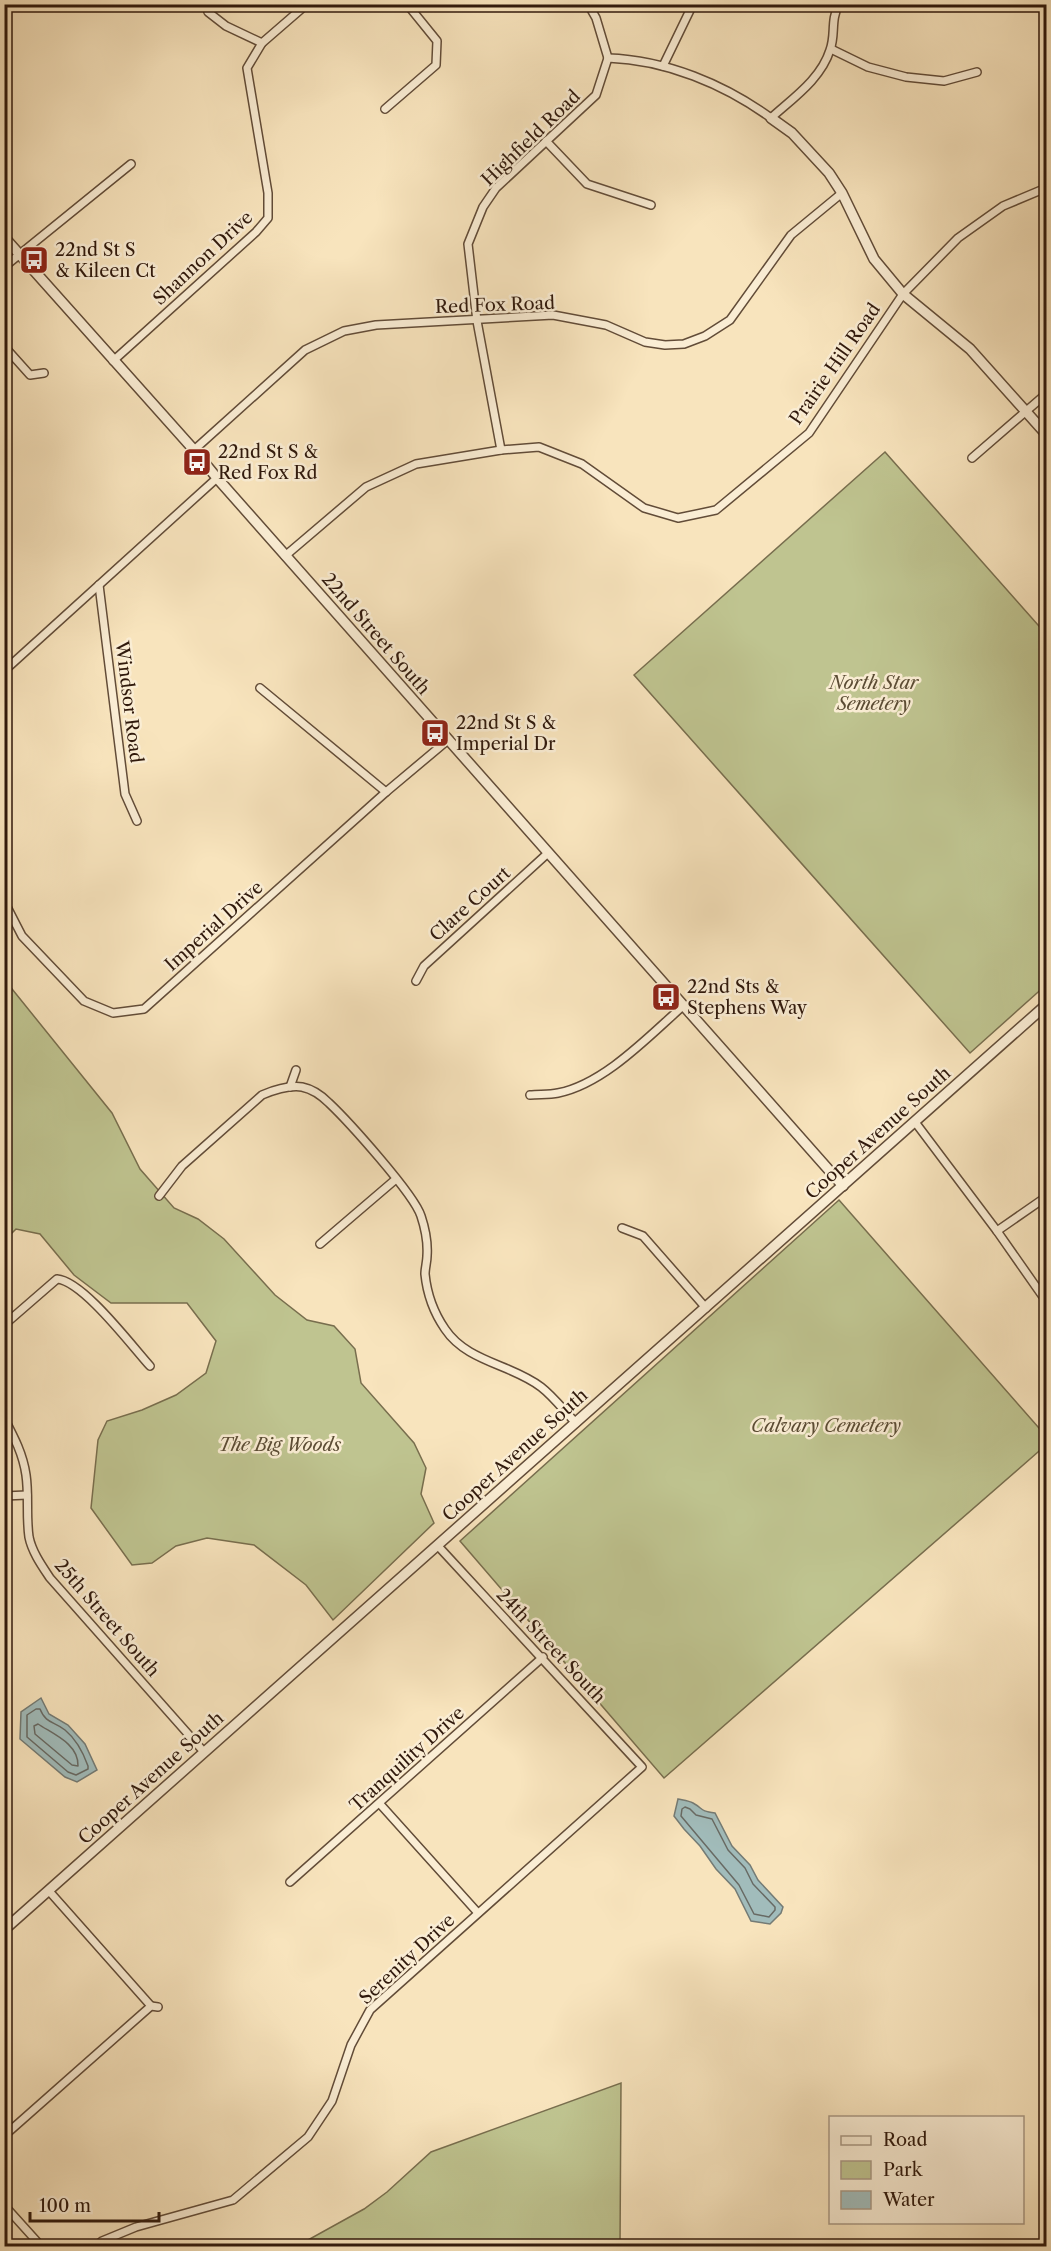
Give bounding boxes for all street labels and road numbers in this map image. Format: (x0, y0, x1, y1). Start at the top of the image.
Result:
street label: Highfield Road (477, 85, 585, 191)
street label: Shannon Drive (149, 206, 257, 310)
street label: Red Fox Road (435, 292, 555, 318)
street label: Prairie Hill Road (785, 299, 885, 429)
street label: 22nd Street South (317, 569, 435, 699)
street label: Windsor Road (110, 639, 147, 764)
street label: Clare Court (425, 862, 515, 946)
street label: Imperial Drive (160, 876, 268, 976)
street label: Cooper Avenue South (801, 1062, 955, 1204)
street label: Cooper Avenue South (438, 1384, 592, 1526)
street label: 25th Street South (50, 1555, 164, 1681)
street label: 24th Street South (492, 1584, 610, 1708)
street label: Tranquility Drive (345, 1702, 469, 1816)
street label: Cooper Avenue South (74, 1707, 228, 1849)
street label: Serenity Drive (355, 1909, 459, 2009)

